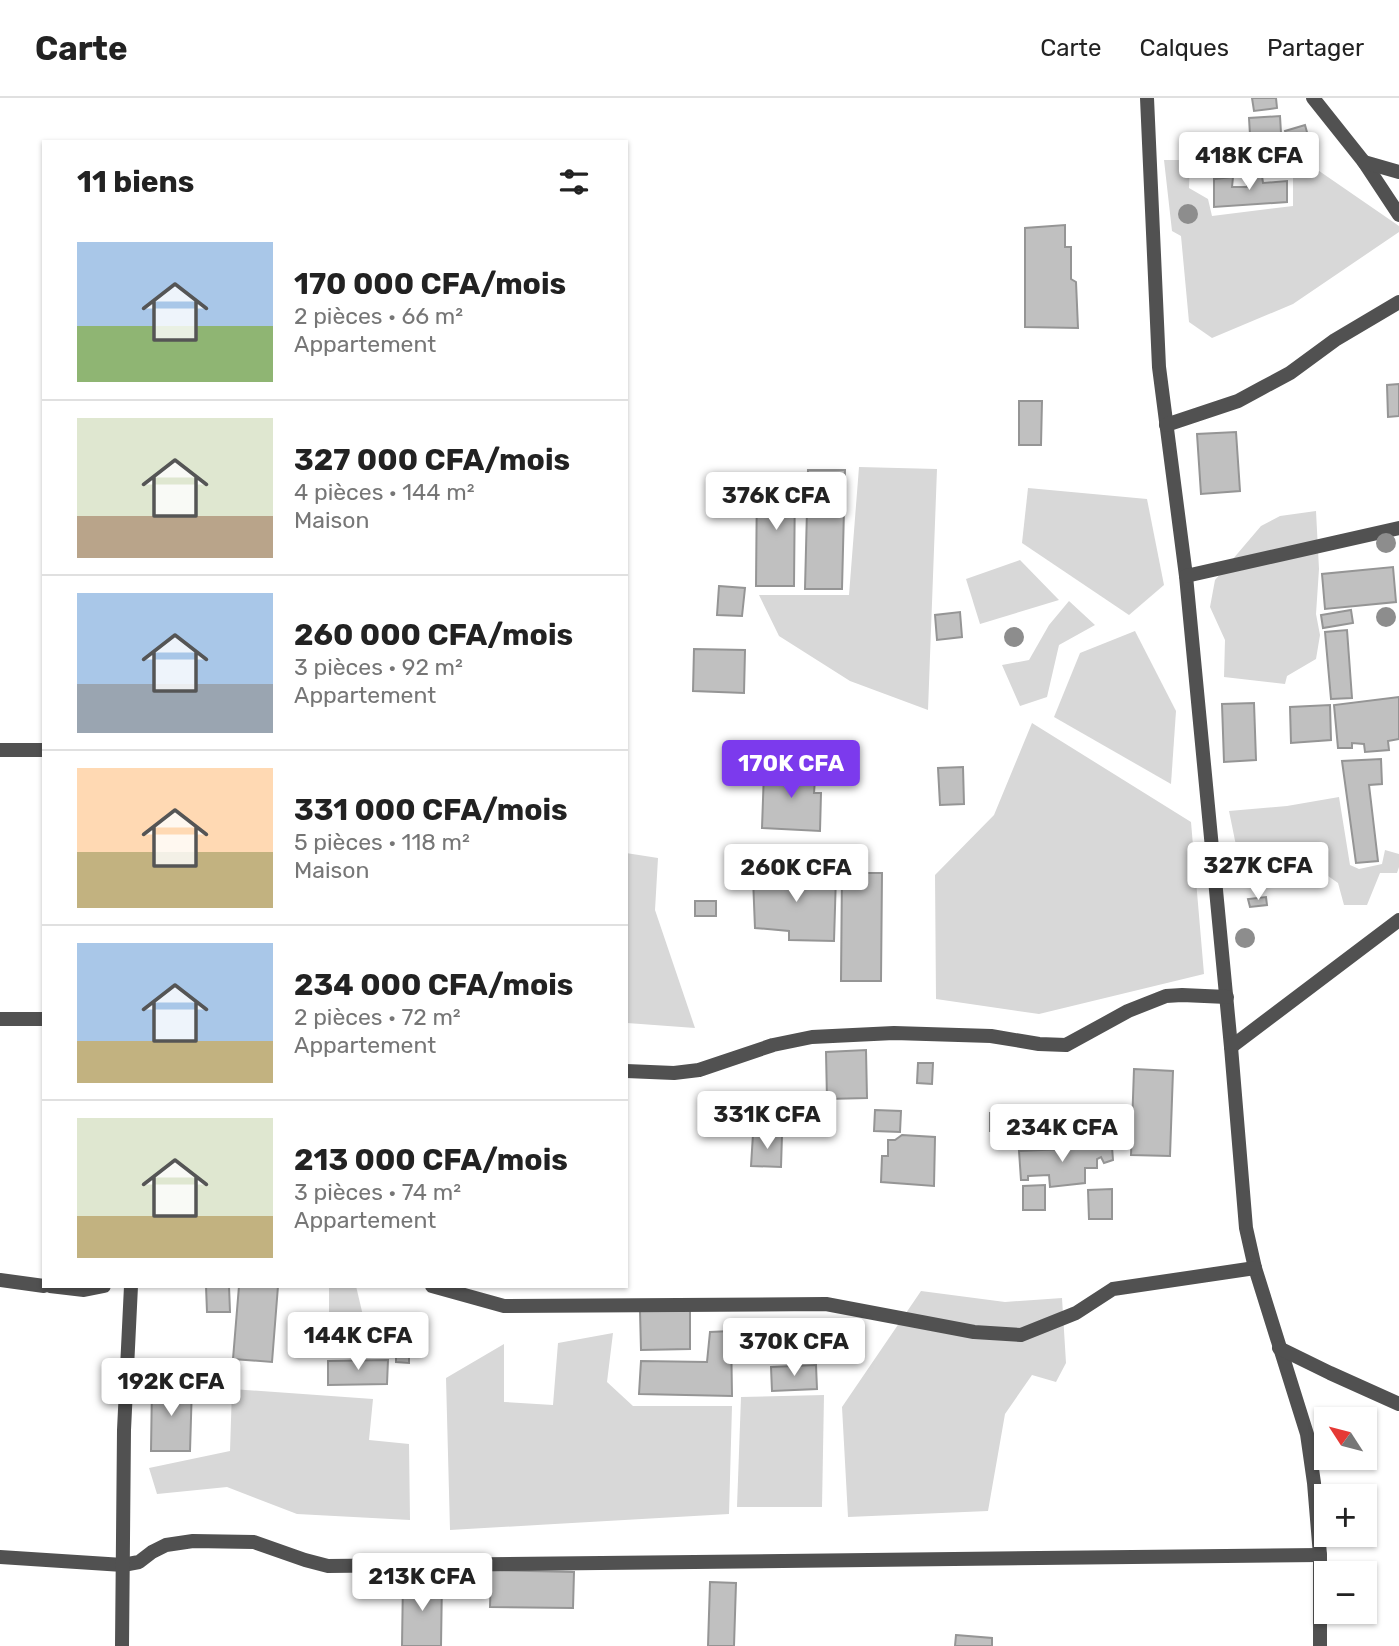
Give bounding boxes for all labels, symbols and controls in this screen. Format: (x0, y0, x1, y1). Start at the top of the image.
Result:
text: Carte (35, 29, 128, 68)
text: Carte (1040, 34, 1101, 62)
text: Calques (1139, 34, 1229, 62)
text: Partager (1267, 34, 1364, 62)
pin: 418K CFA (1177, 132, 1321, 192)
text: 418K CFA (1195, 141, 1303, 169)
icon: filters (555, 163, 593, 201)
text: 11 biens (77, 164, 194, 200)
text: 170 000 CFA/mois (294, 266, 566, 302)
icon: home (133, 270, 217, 354)
text: 2 pièces · 66 m² (294, 302, 463, 330)
text: Appartement (294, 330, 436, 358)
text: 327 000 CFA/mois (294, 442, 570, 478)
icon: home (133, 446, 217, 530)
pin: 376K CFA (704, 472, 848, 532)
text: 4 pièces · 144 m² (294, 478, 475, 506)
text: 376K CFA (722, 481, 830, 509)
text: Maison (294, 506, 369, 534)
text: 260 000 CFA/mois (294, 617, 573, 653)
icon: home (133, 621, 217, 705)
text: 3 pièces · 92 m² (294, 653, 463, 681)
text: Appartement (294, 681, 436, 709)
pin: 170K CFA (719, 740, 863, 800)
text: 170K CFA (738, 749, 844, 777)
text: 331 000 CFA/mois (294, 792, 568, 828)
icon: home (133, 796, 217, 880)
text: 5 pièces · 118 m² (294, 828, 470, 856)
pin: 327K CFA (1186, 842, 1330, 902)
pin: 260K CFA (724, 844, 868, 904)
text: 327K CFA (1203, 851, 1313, 879)
text: 260K CFA (740, 853, 852, 881)
text: Maison (294, 856, 369, 884)
text: 234 000 CFA/mois (294, 967, 573, 1003)
icon: home (133, 971, 217, 1055)
text: 2 pièces · 72 m² (294, 1003, 461, 1031)
text: Appartement (294, 1031, 436, 1059)
pin: 331K CFA (695, 1091, 839, 1151)
text: 331K CFA (713, 1100, 821, 1128)
pin: 234K CFA (990, 1104, 1134, 1164)
text: 234K CFA (1006, 1113, 1118, 1141)
text: 213 000 CFA/mois (294, 1142, 568, 1178)
icon: home (133, 1146, 217, 1230)
text: 3 pièces · 74 m² (294, 1178, 461, 1206)
text: Appartement (294, 1206, 436, 1234)
pin: 144K CFA (286, 1312, 430, 1372)
pin: 370K CFA (722, 1318, 866, 1378)
text: 144K CFA (304, 1321, 412, 1349)
text: 370K CFA (739, 1327, 849, 1355)
pin: 192K CFA (99, 1358, 243, 1418)
text: 192K CFA (117, 1367, 225, 1395)
north arrow (1314, 1407, 1377, 1470)
map controls (1314, 1407, 1377, 1624)
button: + (1314, 1484, 1377, 1547)
pin: 213K CFA (350, 1554, 494, 1613)
button: − (1314, 1561, 1377, 1624)
text: 213K CFA (368, 1562, 476, 1590)

